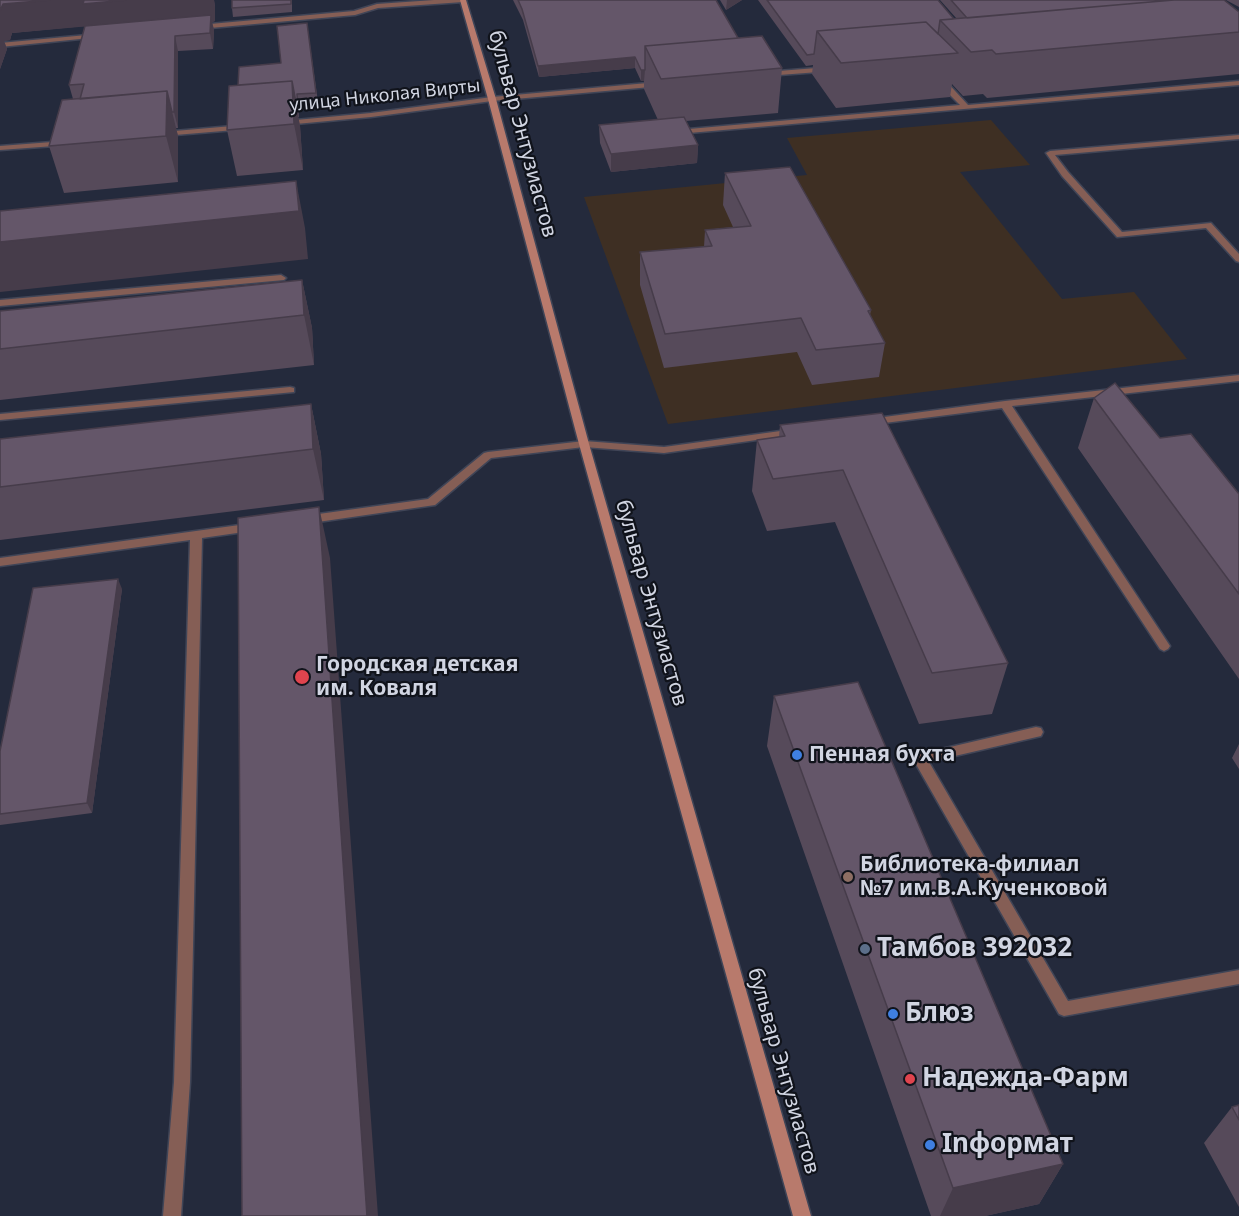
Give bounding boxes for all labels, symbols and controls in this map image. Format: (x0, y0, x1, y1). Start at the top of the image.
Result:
street label: бульвар Энтузиастов (482, 28, 562, 240)
street label: улица Николая Вирты (289, 75, 481, 117)
street label: бульвар Энтузиастов (610, 497, 692, 709)
place label: Городская детская им. Коваля (316, 652, 518, 702)
marker: Городская детская им. Коваля (293, 668, 311, 686)
place label: Пенная бухта (809, 742, 955, 768)
marker: Пенная бухта (790, 748, 804, 762)
place label: Библиотека-филиал №7 им.В.А.Кученковой (860, 852, 1108, 902)
marker: Библиотека-филиал №7 им.В.А.Кученковой (841, 870, 855, 884)
place label: Тамбов 392032 (877, 933, 1072, 965)
marker: Тамбов 392032 (858, 942, 872, 956)
street label: бульвар Энтузиастов (742, 965, 824, 1177)
place label: Блюз (905, 998, 974, 1030)
marker: Блюз (886, 1007, 900, 1021)
place label: Надежда-Фарм (922, 1063, 1129, 1095)
marker: Надежда-Фарм (903, 1072, 917, 1086)
place label: Inформат (942, 1129, 1073, 1161)
marker: Inформат (923, 1138, 937, 1152)

